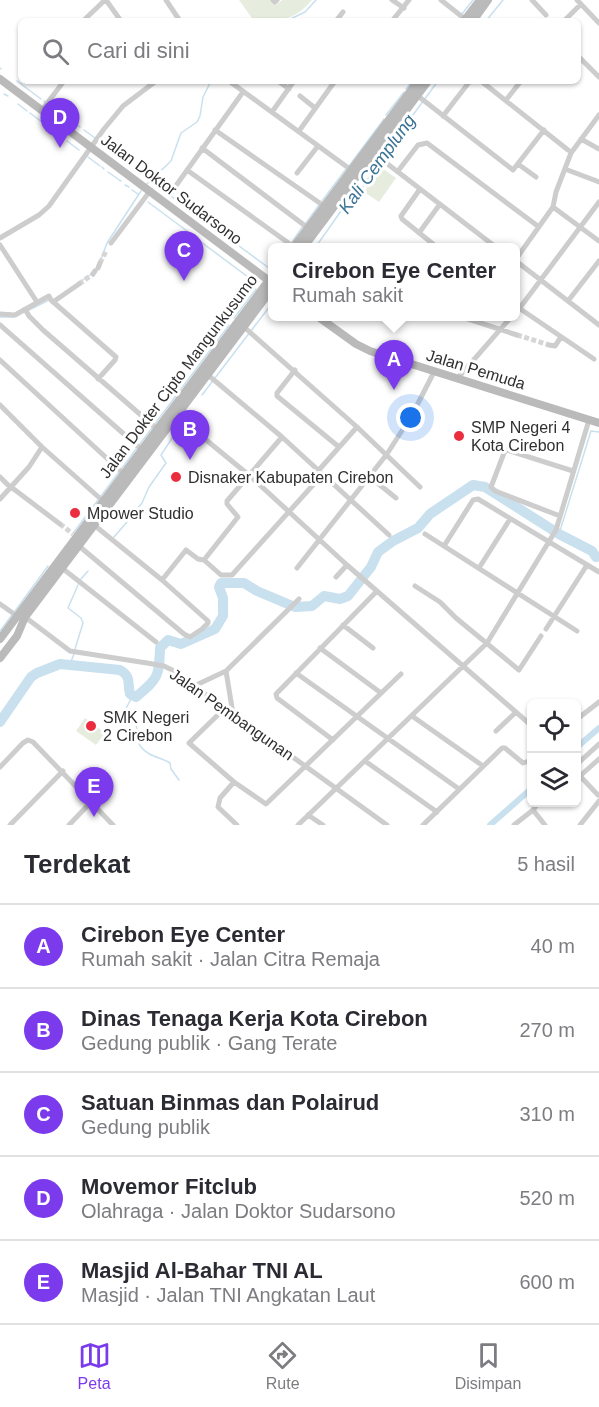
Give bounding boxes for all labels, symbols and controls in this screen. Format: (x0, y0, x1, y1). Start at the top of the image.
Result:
search box (18, 18, 581, 84)
icon: search (39, 35, 72, 68)
text: Cari di sini (87, 38, 190, 63)
pin: D (40, 98, 80, 148)
water label: Kali Cemplung (335, 111, 419, 217)
street label: Jalan Doktor Sudarsono (98, 131, 245, 248)
pin: C (164, 232, 204, 281)
popup (268, 243, 520, 321)
text: Cirebon Eye Center (292, 258, 496, 283)
street label: Jalan Dokter Cipto Mangunkusumo (96, 271, 260, 481)
text: Rumah sakit (292, 284, 403, 306)
pin: A (374, 340, 414, 390)
street label: Jalan Pemuda (424, 346, 527, 393)
your location (396, 403, 425, 432)
pin: B (170, 410, 210, 460)
place label: SMP Negeri 4 Kota Cirebon (471, 419, 570, 454)
marker: SMP Negeri 4 Kota Cirebon (452, 429, 466, 443)
place label: Disnaker Kabupaten Cirebon (188, 469, 393, 486)
marker: Disnaker Kabupaten Cirebon (169, 470, 183, 484)
place label: Mpower Studio (87, 505, 194, 522)
marker: Mpower Studio (68, 506, 82, 520)
street label: Jalan Pembangunan (167, 665, 297, 763)
map controls (527, 699, 581, 807)
button: locate (527, 699, 581, 753)
place label: SMK Negeri 2 Cirebon (103, 709, 189, 744)
marker: SMK Negeri 2 Cirebon (84, 719, 98, 733)
button: layers (527, 753, 581, 807)
pin: E (74, 768, 113, 817)
text: Terdekat (24, 849, 130, 879)
text: 5 hasil (517, 853, 575, 875)
text: Cirebon Eye Center (81, 922, 285, 947)
text: A (36, 935, 51, 957)
text: 40 m (531, 935, 575, 957)
text: Rumah sakit · Jalan Citra Remaja (81, 948, 380, 970)
text: Dinas Tenaga Kerja Kota Cirebon (81, 1006, 428, 1031)
text: B (36, 1019, 51, 1041)
text: 270 m (519, 1019, 575, 1041)
text: Gedung publik · Gang Terate (81, 1032, 337, 1054)
text: Satuan Binmas dan Polairud (81, 1090, 379, 1115)
text: C (36, 1103, 51, 1125)
text: 310 m (519, 1103, 575, 1125)
text: Gedung publik (81, 1116, 210, 1138)
text: Movemor Fitclub (81, 1174, 257, 1199)
text: D (36, 1187, 51, 1209)
text: 520 m (519, 1187, 575, 1209)
text: Olahraga · Jalan Doktor Sudarsono (81, 1200, 396, 1222)
text: Masjid Al-Bahar TNI AL (81, 1258, 323, 1283)
text: E (37, 1271, 50, 1293)
text: 600 m (519, 1271, 575, 1293)
text: Masjid · Jalan TNI Angkatan Laut (81, 1284, 375, 1306)
tab: Peta (78, 1339, 111, 1393)
tab: Rute (266, 1339, 300, 1393)
tab: Disimpan (455, 1339, 521, 1393)

